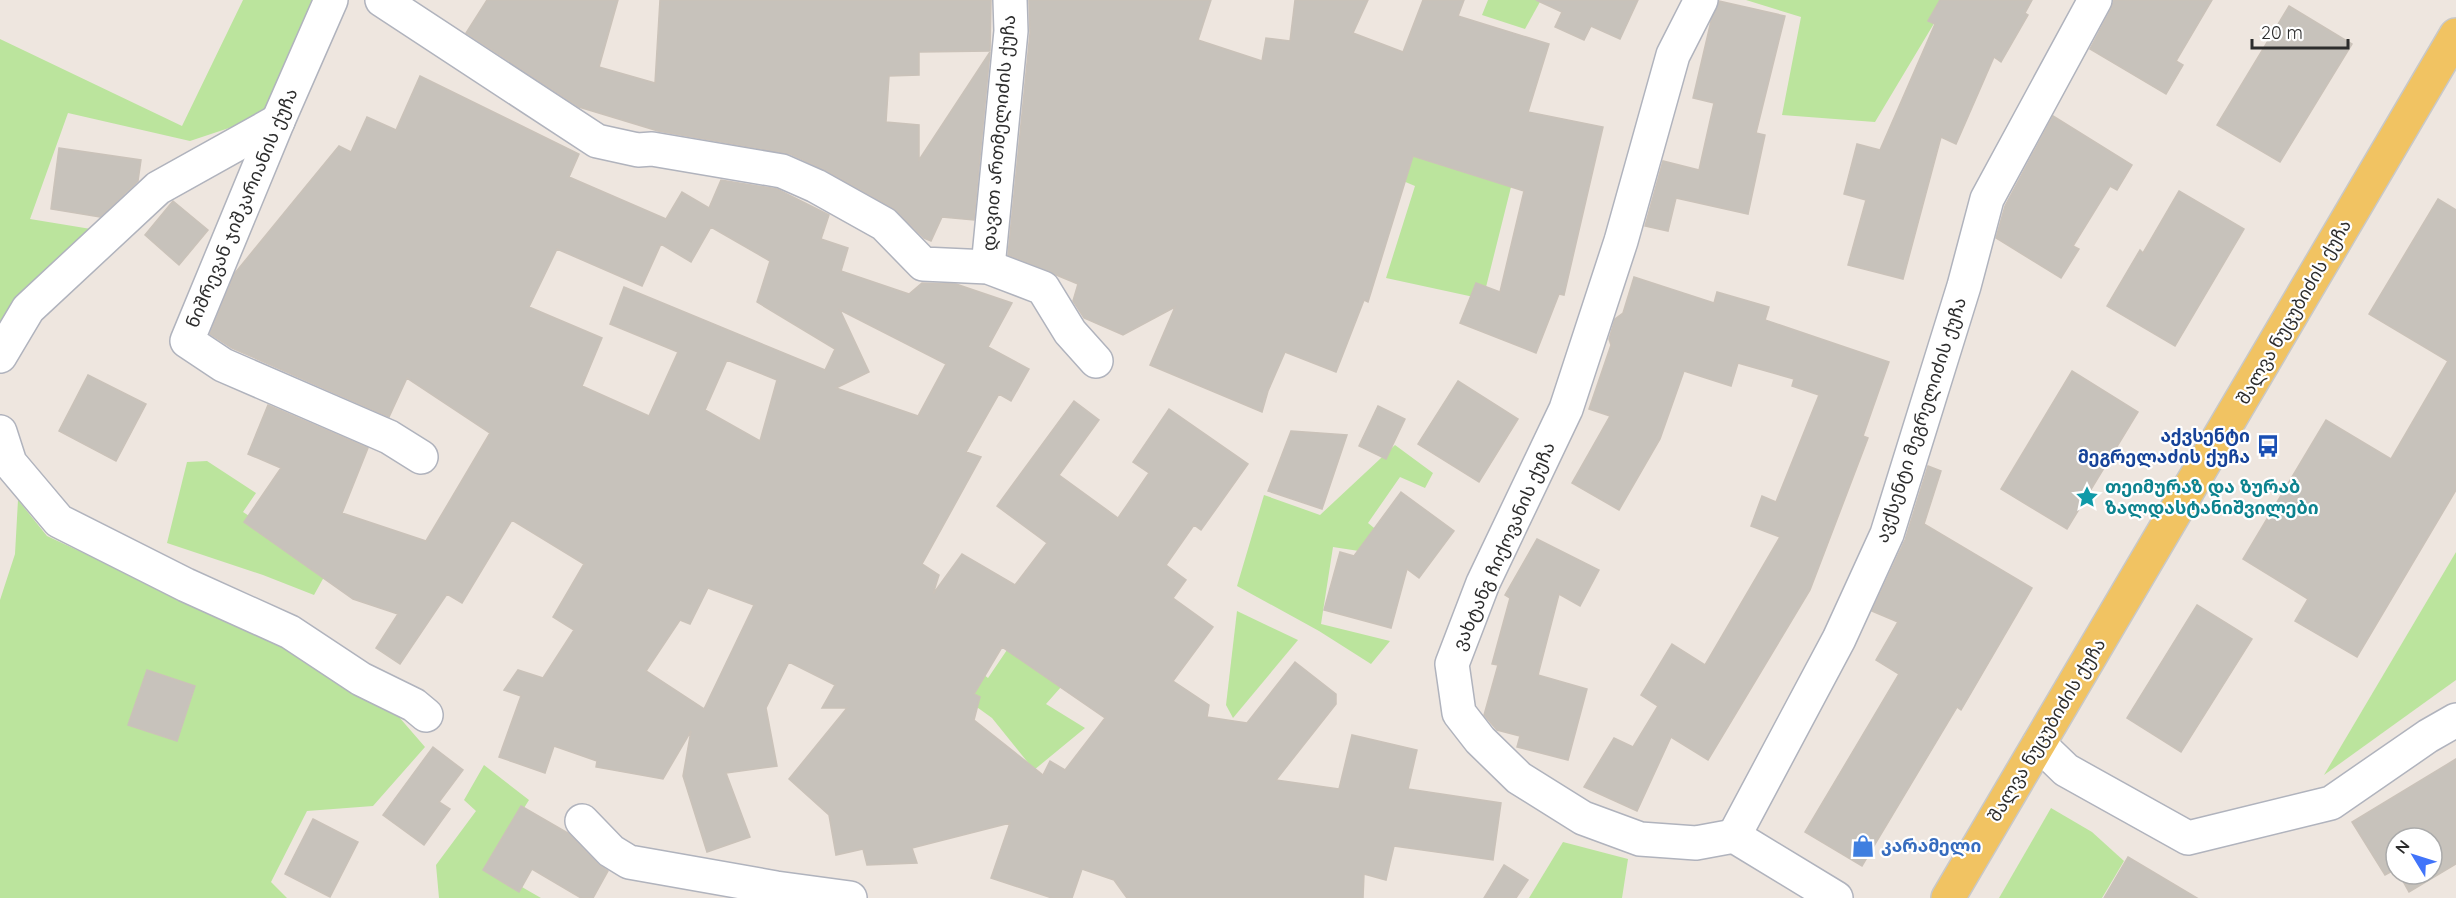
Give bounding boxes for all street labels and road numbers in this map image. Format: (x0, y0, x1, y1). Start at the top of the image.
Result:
street label: დავით ართმელიძის ქუჩა (977, 14, 1020, 252)
street label: ნიშრევან ჯიშკარიანის ქუჩა (181, 85, 303, 331)
street label: შალვა ნუცუბიძის ქუჩა (2231, 215, 2356, 408)
street label: ავქსენტი მეგრელიძის ქუჩა (1870, 294, 1971, 546)
street label: ვახტანგ ჩიქოვანის ქუჩა (1447, 438, 1560, 653)
street label: შალვა ნუცუბიძის ქუჩა (1983, 634, 2110, 826)

